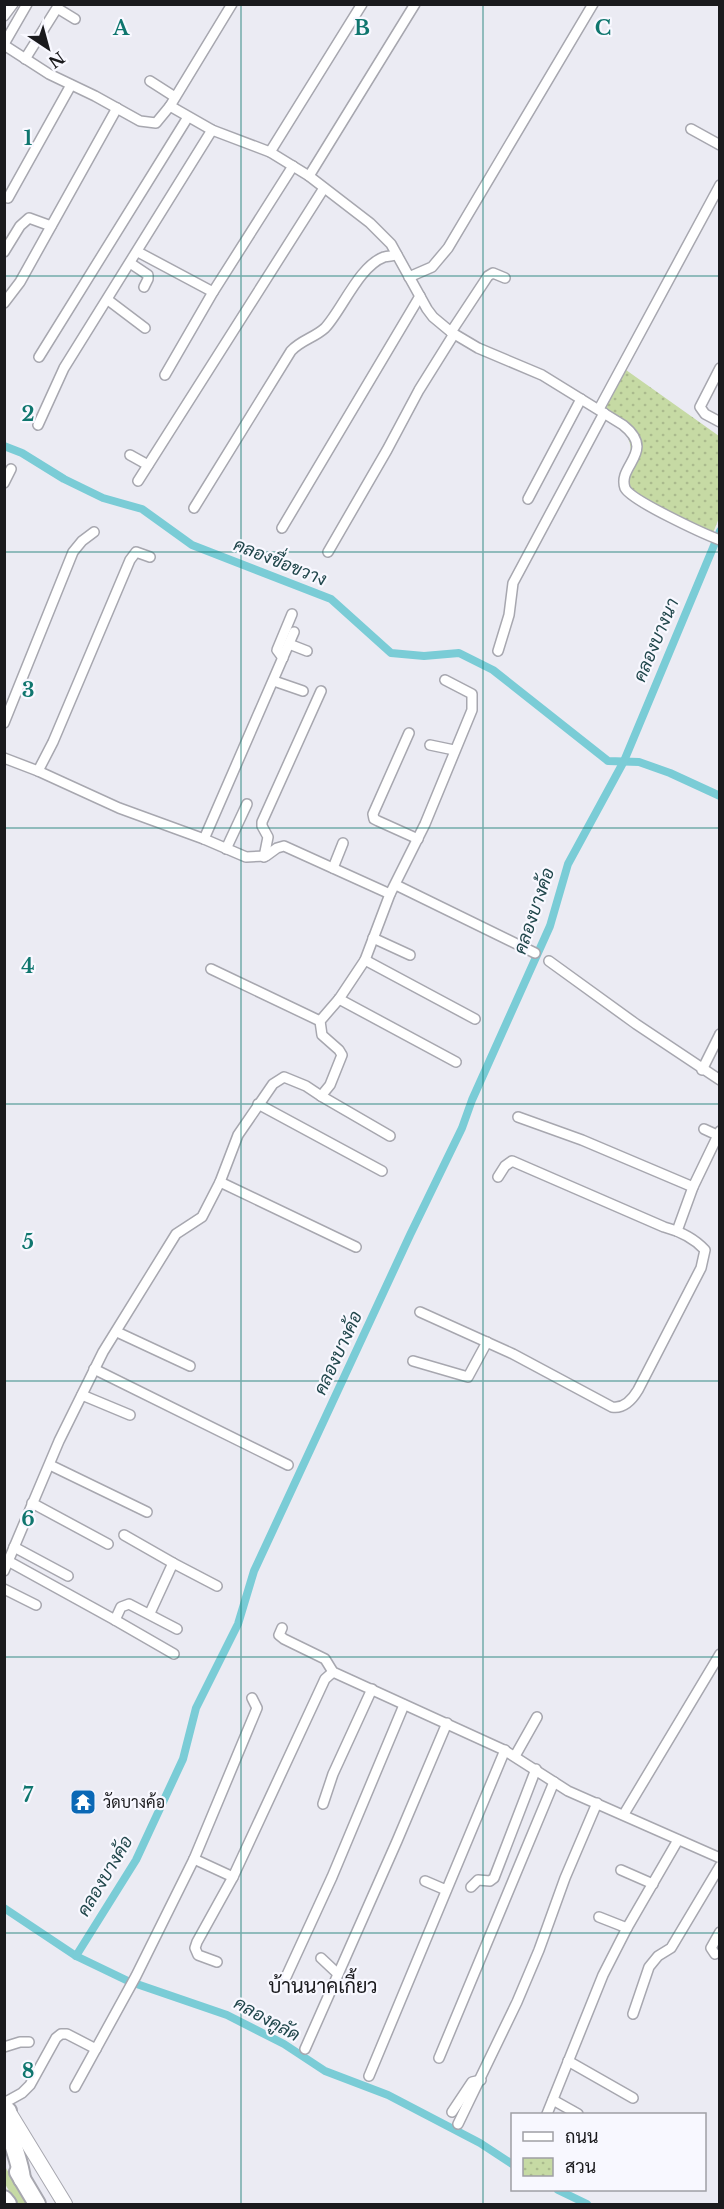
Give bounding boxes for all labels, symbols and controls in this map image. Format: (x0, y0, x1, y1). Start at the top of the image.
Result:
text: A (112, 16, 130, 40)
text: B (354, 16, 370, 40)
text: C (595, 16, 611, 40)
north arrow (18, 18, 78, 78)
text: N (45, 48, 69, 73)
text: 1 (24, 126, 33, 150)
text: 2 (21, 402, 35, 426)
water label: คลองขื่อขวาง (230, 529, 331, 591)
water label: คลองบางนา (629, 595, 684, 685)
text: 3 (22, 678, 34, 702)
water label: คลองบางค้อ (508, 865, 559, 957)
text: 4 (21, 954, 35, 978)
text: 5 (22, 1230, 34, 1254)
water label: คลองบางค้อ (308, 1307, 367, 1398)
text: 6 (21, 1507, 35, 1531)
text: 7 (23, 1783, 34, 1807)
temple icon: วัดบางค้อ (68, 1787, 98, 1817)
place label: วัดบางค้อ (103, 1792, 165, 1812)
water label: คลองบางค้อ (72, 1831, 138, 1920)
district label: บ้านนาคเกี้ยว (268, 1968, 378, 1998)
water label: คลองคูลัด (229, 1992, 304, 2048)
text: 8 (22, 2059, 34, 2083)
legend (511, 2113, 706, 2191)
text: ถนน (565, 2126, 598, 2148)
text: สวน (565, 2156, 596, 2178)

